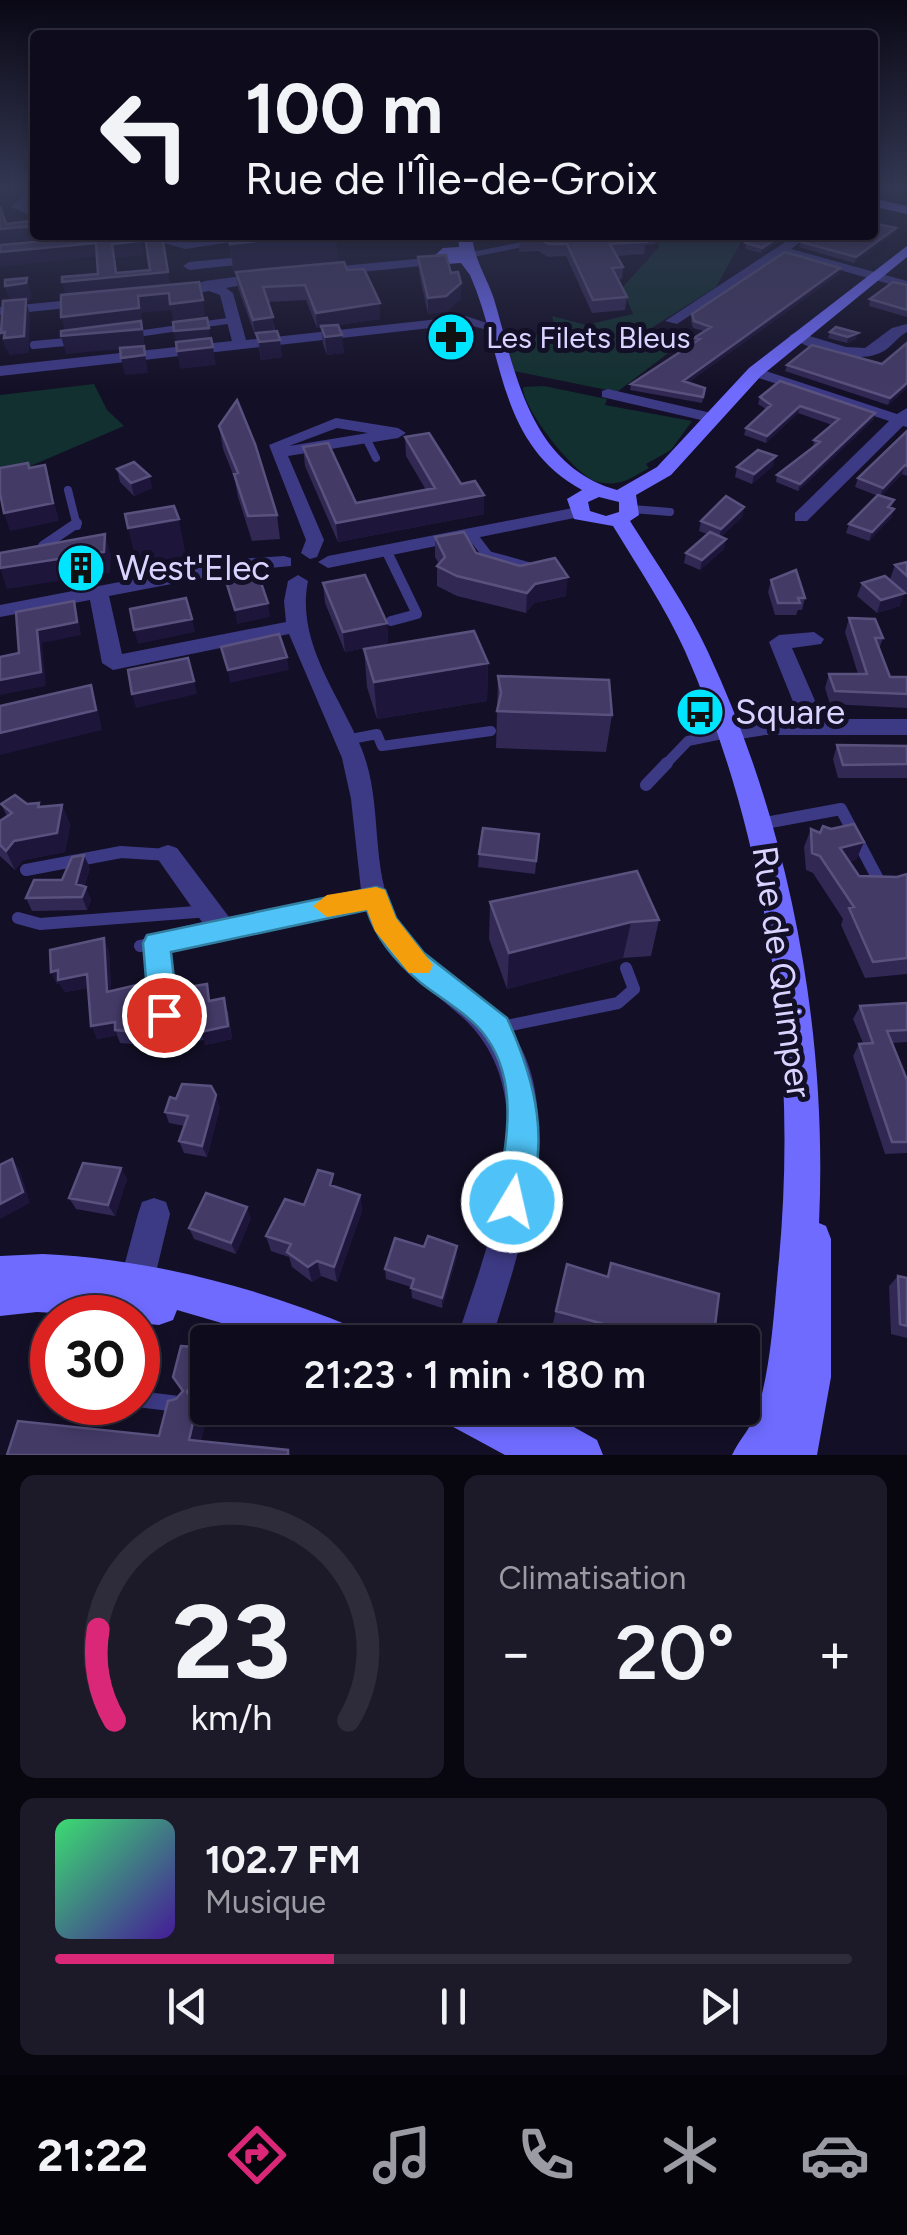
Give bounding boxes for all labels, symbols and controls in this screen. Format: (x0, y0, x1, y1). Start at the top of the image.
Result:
text: 100 m (245, 66, 443, 151)
icon: left (80, 70, 210, 200)
text: Rue de l'Île-de-Groix (245, 151, 657, 205)
pharmacy icon: Les Filets Bleus (425, 311, 477, 363)
place label: Les Filets Bleus (486, 319, 690, 356)
building icon: West'Elec (55, 542, 107, 594)
place label: West'Elec (116, 547, 270, 589)
bus stop icon: Square (674, 686, 726, 738)
place label: Square (735, 691, 845, 733)
street label: Rue de Quimper (744, 843, 820, 1101)
pin (122, 973, 207, 1058)
icon: arrive (137, 988, 192, 1043)
position arrow (460, 1150, 564, 1254)
speed limit sign: 30 (30, 1295, 160, 1425)
text: 21:23 · 1 min · 180 m (304, 1352, 646, 1398)
text: Climatisation (499, 1559, 686, 1597)
text: 23 (173, 1579, 291, 1704)
text: 20° (616, 1608, 735, 1698)
text: − (499, 1620, 533, 1686)
text: + (818, 1620, 852, 1686)
text: km/h (191, 1696, 273, 1739)
text: 102.7 FM (205, 1837, 361, 1883)
text: Musique (205, 1883, 326, 1921)
icon: previous (160, 1979, 215, 2034)
icon: pause (426, 1979, 481, 2034)
icon: next (692, 1979, 747, 2034)
icon: directions (222, 2120, 292, 2190)
icon: music (367, 2120, 437, 2190)
icon: phone (511, 2120, 581, 2190)
icon: climate (655, 2120, 725, 2190)
icon: car (800, 2120, 870, 2190)
text: 21:22 (37, 2128, 148, 2182)

